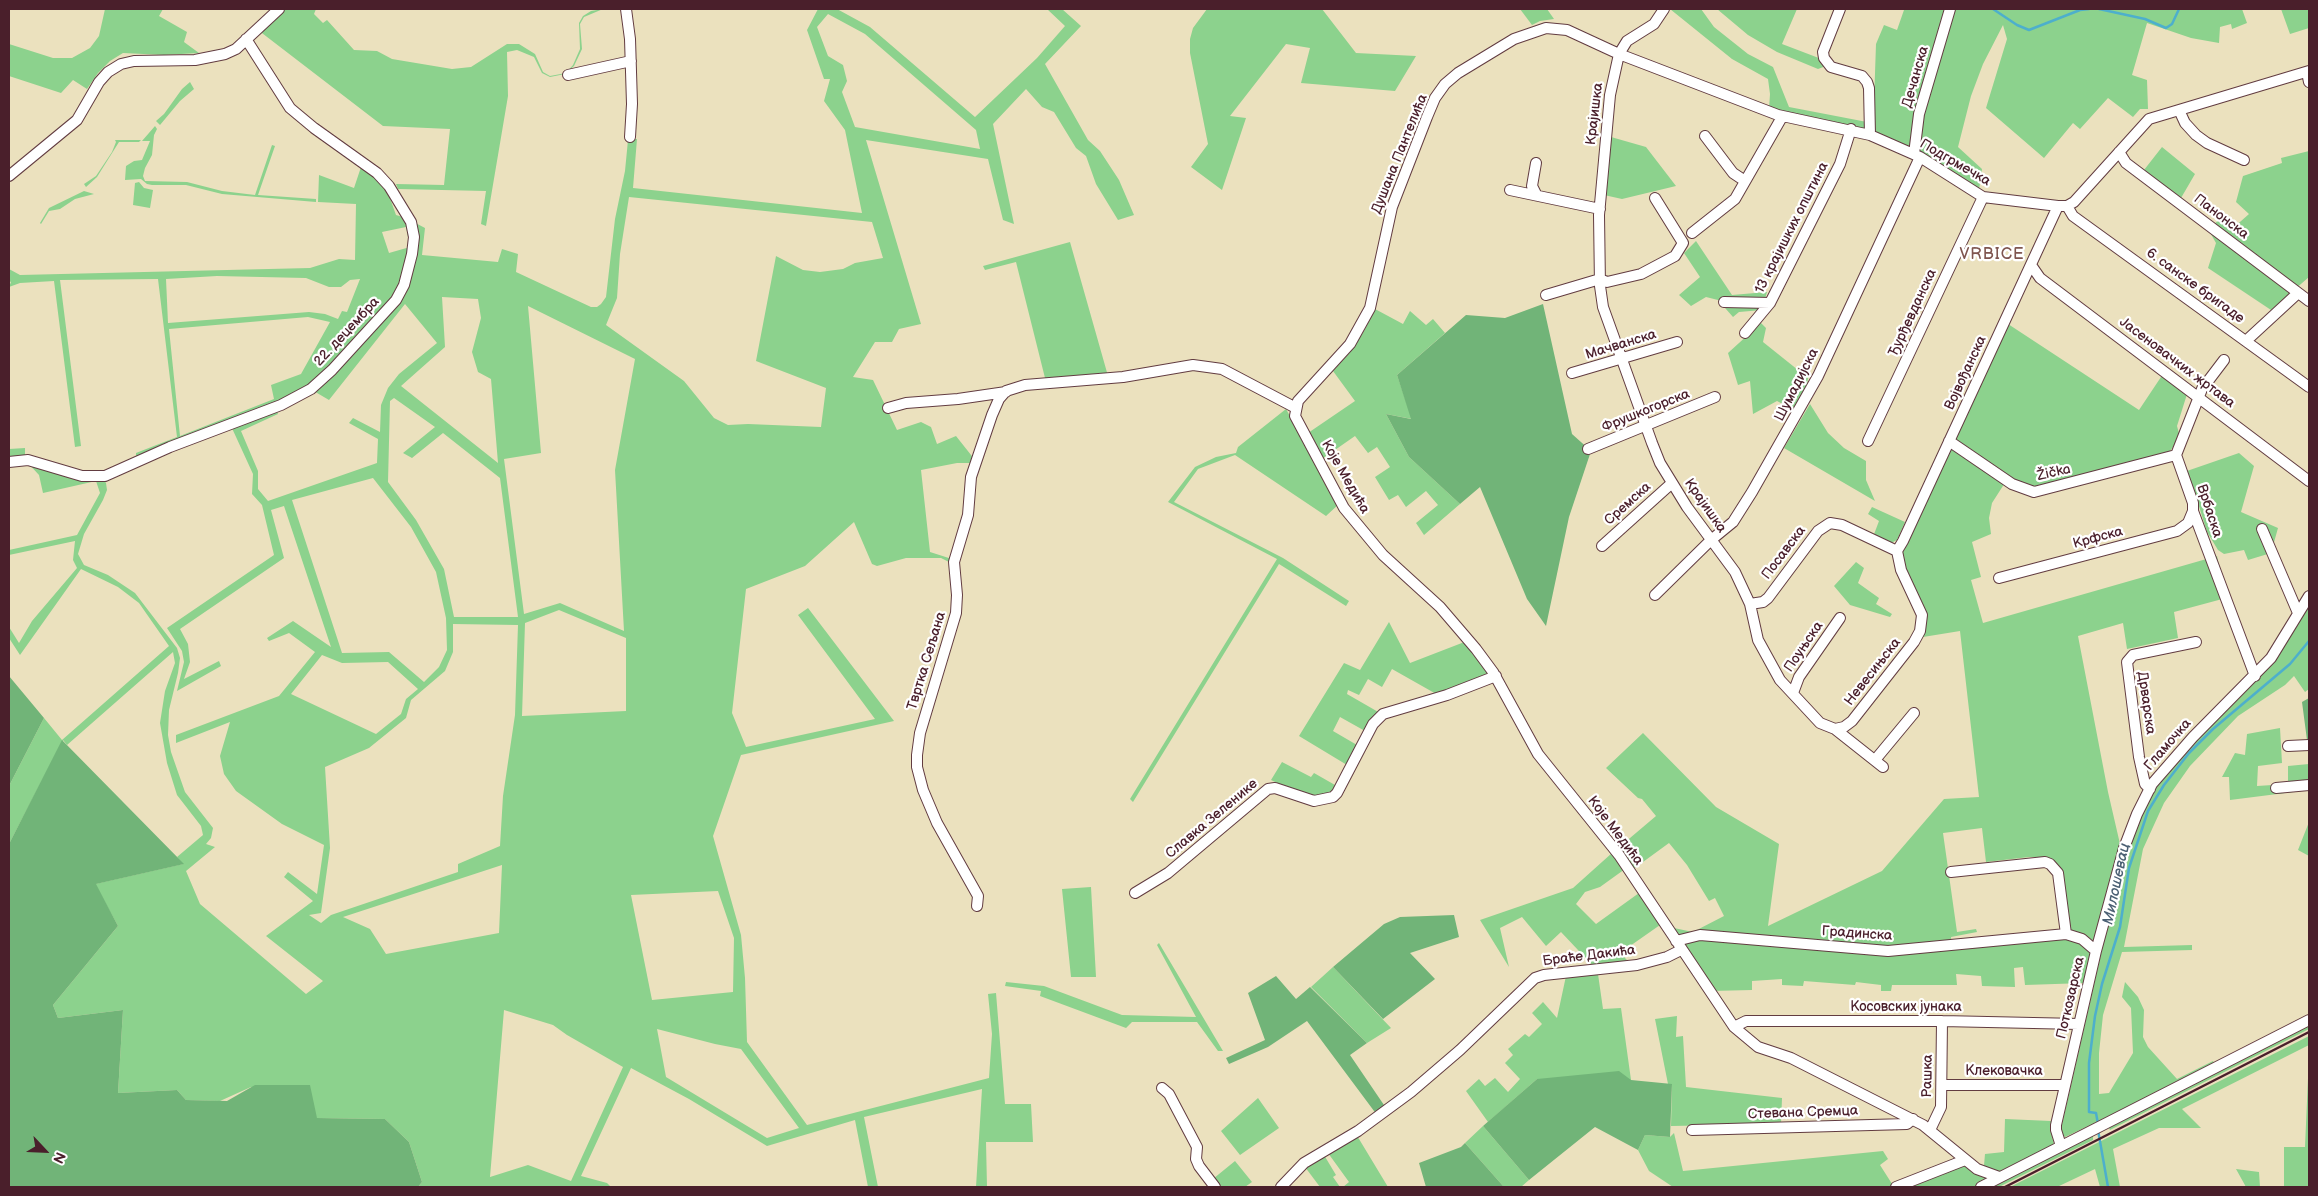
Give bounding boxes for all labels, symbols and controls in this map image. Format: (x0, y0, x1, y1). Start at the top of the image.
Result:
street label: Дечанска (1899, 44, 1933, 110)
street label: Крајишка (1583, 82, 1607, 146)
street label: Душана Пантелића (1368, 92, 1432, 216)
street label: Подгрмечка (1917, 136, 1993, 190)
street label: 13 крајишких општина (1752, 159, 1832, 297)
street label: Панонска (2190, 191, 2252, 243)
district label: VRBICE (1959, 245, 2025, 265)
street label: 6. санске бригаде (2143, 245, 2247, 327)
street label: Ђурђевданска (1885, 267, 1941, 359)
street label: 22. децембра (311, 294, 383, 370)
street label: Јасеновачких жртава (2116, 314, 2238, 412)
street label: Мачванска (1584, 326, 1658, 364)
street label: Војвођанска (1941, 333, 1991, 413)
street label: Шумадијска (1771, 346, 1823, 424)
street label: Фрушкогорска (1600, 386, 1692, 436)
street label: Које Медића (1317, 437, 1373, 517)
street label: Žička (2036, 461, 2072, 485)
street label: Крајишка (1680, 476, 1730, 536)
street label: Сремска (1601, 479, 1655, 529)
street label: Врбаска (2192, 482, 2226, 540)
street label: Посавска (1758, 523, 1810, 583)
street label: Крфска (2071, 523, 2125, 553)
street label: Твртка Сељана (904, 610, 950, 712)
street label: Поуњска (1781, 618, 1827, 676)
street label: Невесињска (1841, 635, 1905, 709)
street label: Дрварска (2133, 670, 2159, 736)
street label: Гламочка (2141, 716, 2195, 774)
street label: Славка Зеленике (1163, 776, 1261, 862)
street label: Које Медића (1584, 793, 1646, 869)
water label: Милошевац (2100, 842, 2134, 926)
street label: Градинска (1821, 923, 1893, 945)
street label: Браће Дакића (1542, 942, 1636, 970)
street label: Поткозарска (2053, 955, 2089, 1041)
street label: Косовских јунака (1850, 999, 1962, 1015)
street label: Рашка (1919, 1054, 1937, 1098)
street label: Клековачка (1965, 1063, 2043, 1079)
street label: Стевана Сремца (1748, 1103, 1858, 1123)
north arrow (20, 1126, 70, 1176)
text: N (49, 1149, 69, 1166)

